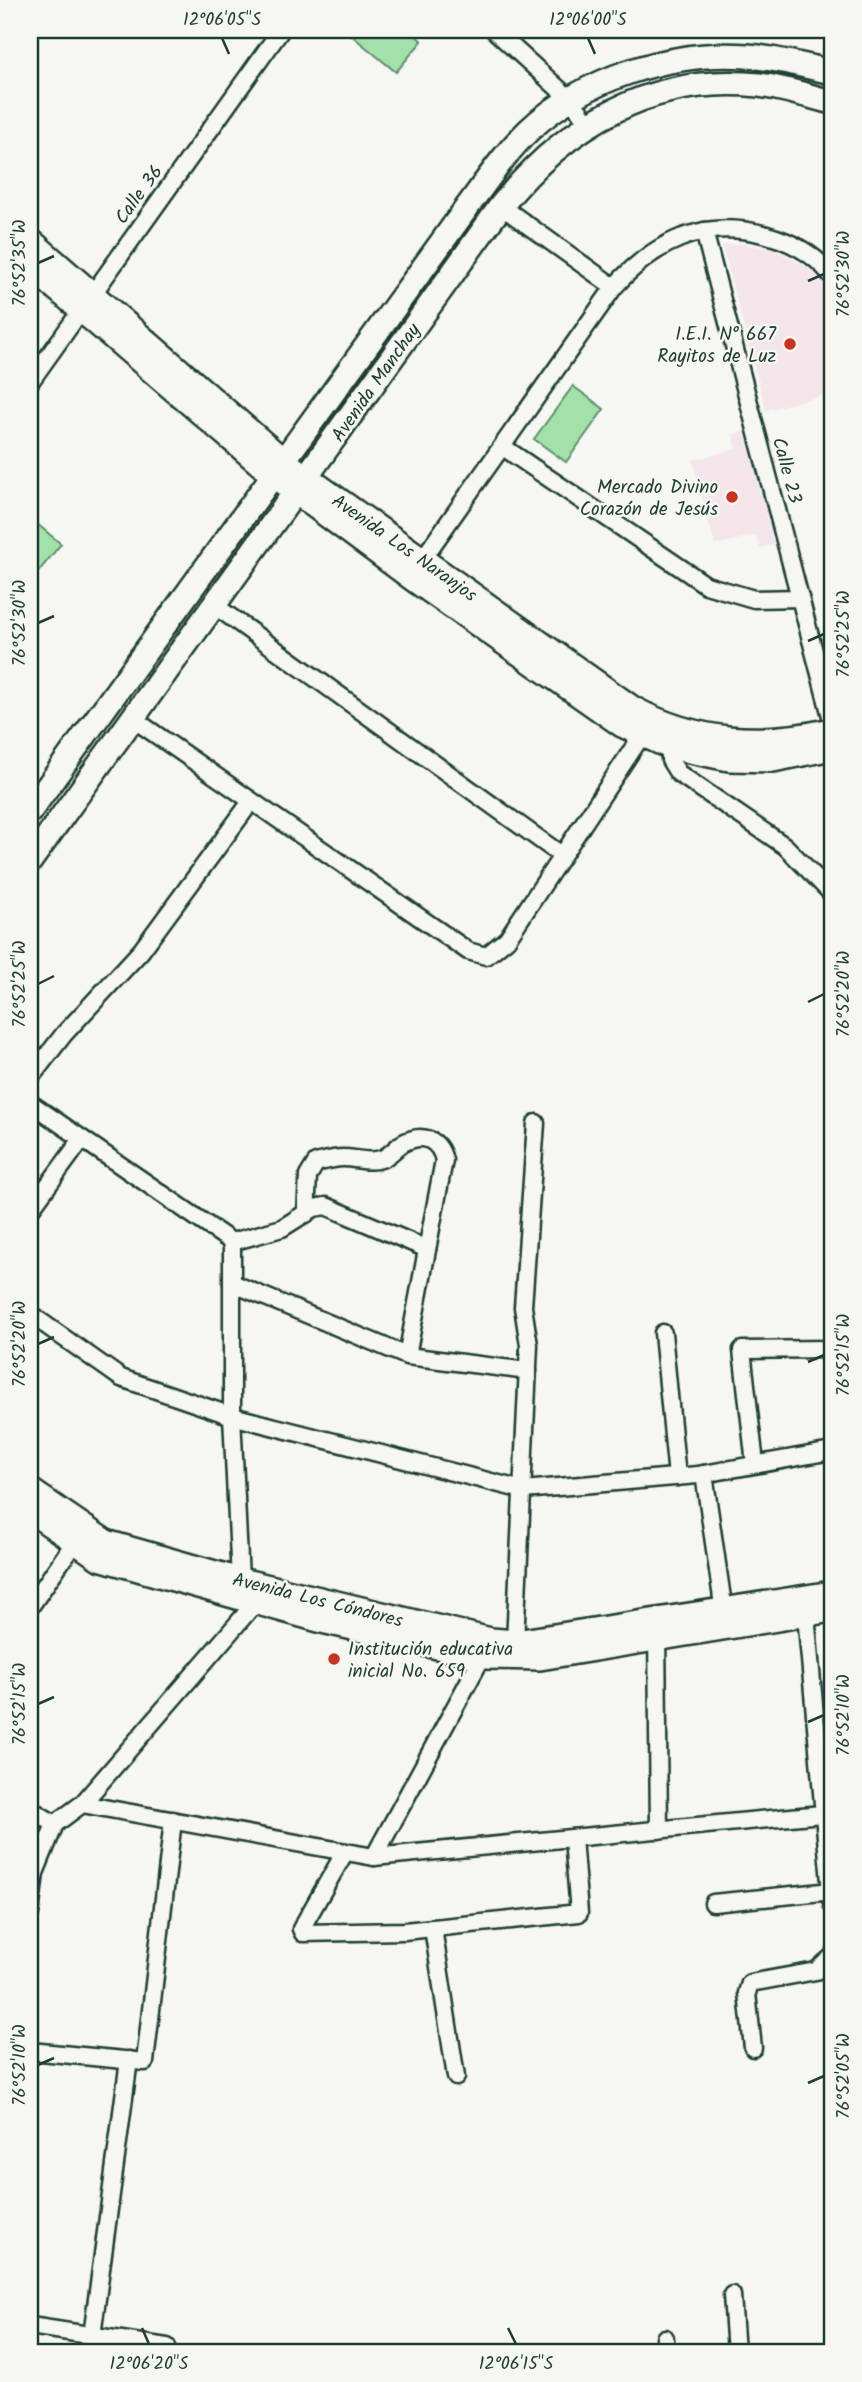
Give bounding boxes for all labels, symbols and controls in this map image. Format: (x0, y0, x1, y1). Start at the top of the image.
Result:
text: 12°06'05"S (183, 6, 261, 35)
text: 12°06'00"S (549, 6, 627, 35)
street label: Calle 36 (108, 159, 171, 231)
text: 76°52'35"W (6, 219, 35, 307)
text: 76°52'30"W (830, 231, 859, 317)
street label: Avenida Manchay (324, 317, 429, 449)
place label: I.E.I. N° 667 Rayitos de Luz (657, 320, 777, 372)
marker: I.E.I. N° 667 Rayitos de Luz (782, 336, 798, 352)
street label: Calle 23 (763, 434, 809, 507)
place label: Mercado Divino Corazón de Jesús (580, 473, 718, 525)
street label: Avenida Los Naranjos (325, 487, 483, 610)
marker: Mercado Divino Corazón de Jesús (724, 489, 740, 505)
text: 76°52'30"W (6, 580, 35, 666)
text: 76°52'25"W (830, 590, 859, 678)
text: 76°52'25"W (6, 940, 35, 1028)
text: 76°52'20"W (830, 951, 859, 1037)
text: 76°52'20"W (6, 1301, 35, 1387)
text: 76°52'15"W (830, 1314, 859, 1396)
street label: Avenida Los Cóndores (229, 1565, 406, 1637)
place label: Institución educativa inicial No. 659 (348, 1635, 513, 1687)
marker: Institución educativa inicial No. 659 (326, 1651, 342, 1667)
text: 76°52'15"W (6, 1663, 35, 1745)
text: 76°52'10"W (830, 1674, 859, 1756)
text: 76°52'10"W (6, 2024, 35, 2106)
text: 76°52'05"W (830, 2033, 859, 2119)
text: 12°06'20"S (110, 2350, 189, 2379)
text: 12°06'15"S (479, 2350, 554, 2379)

